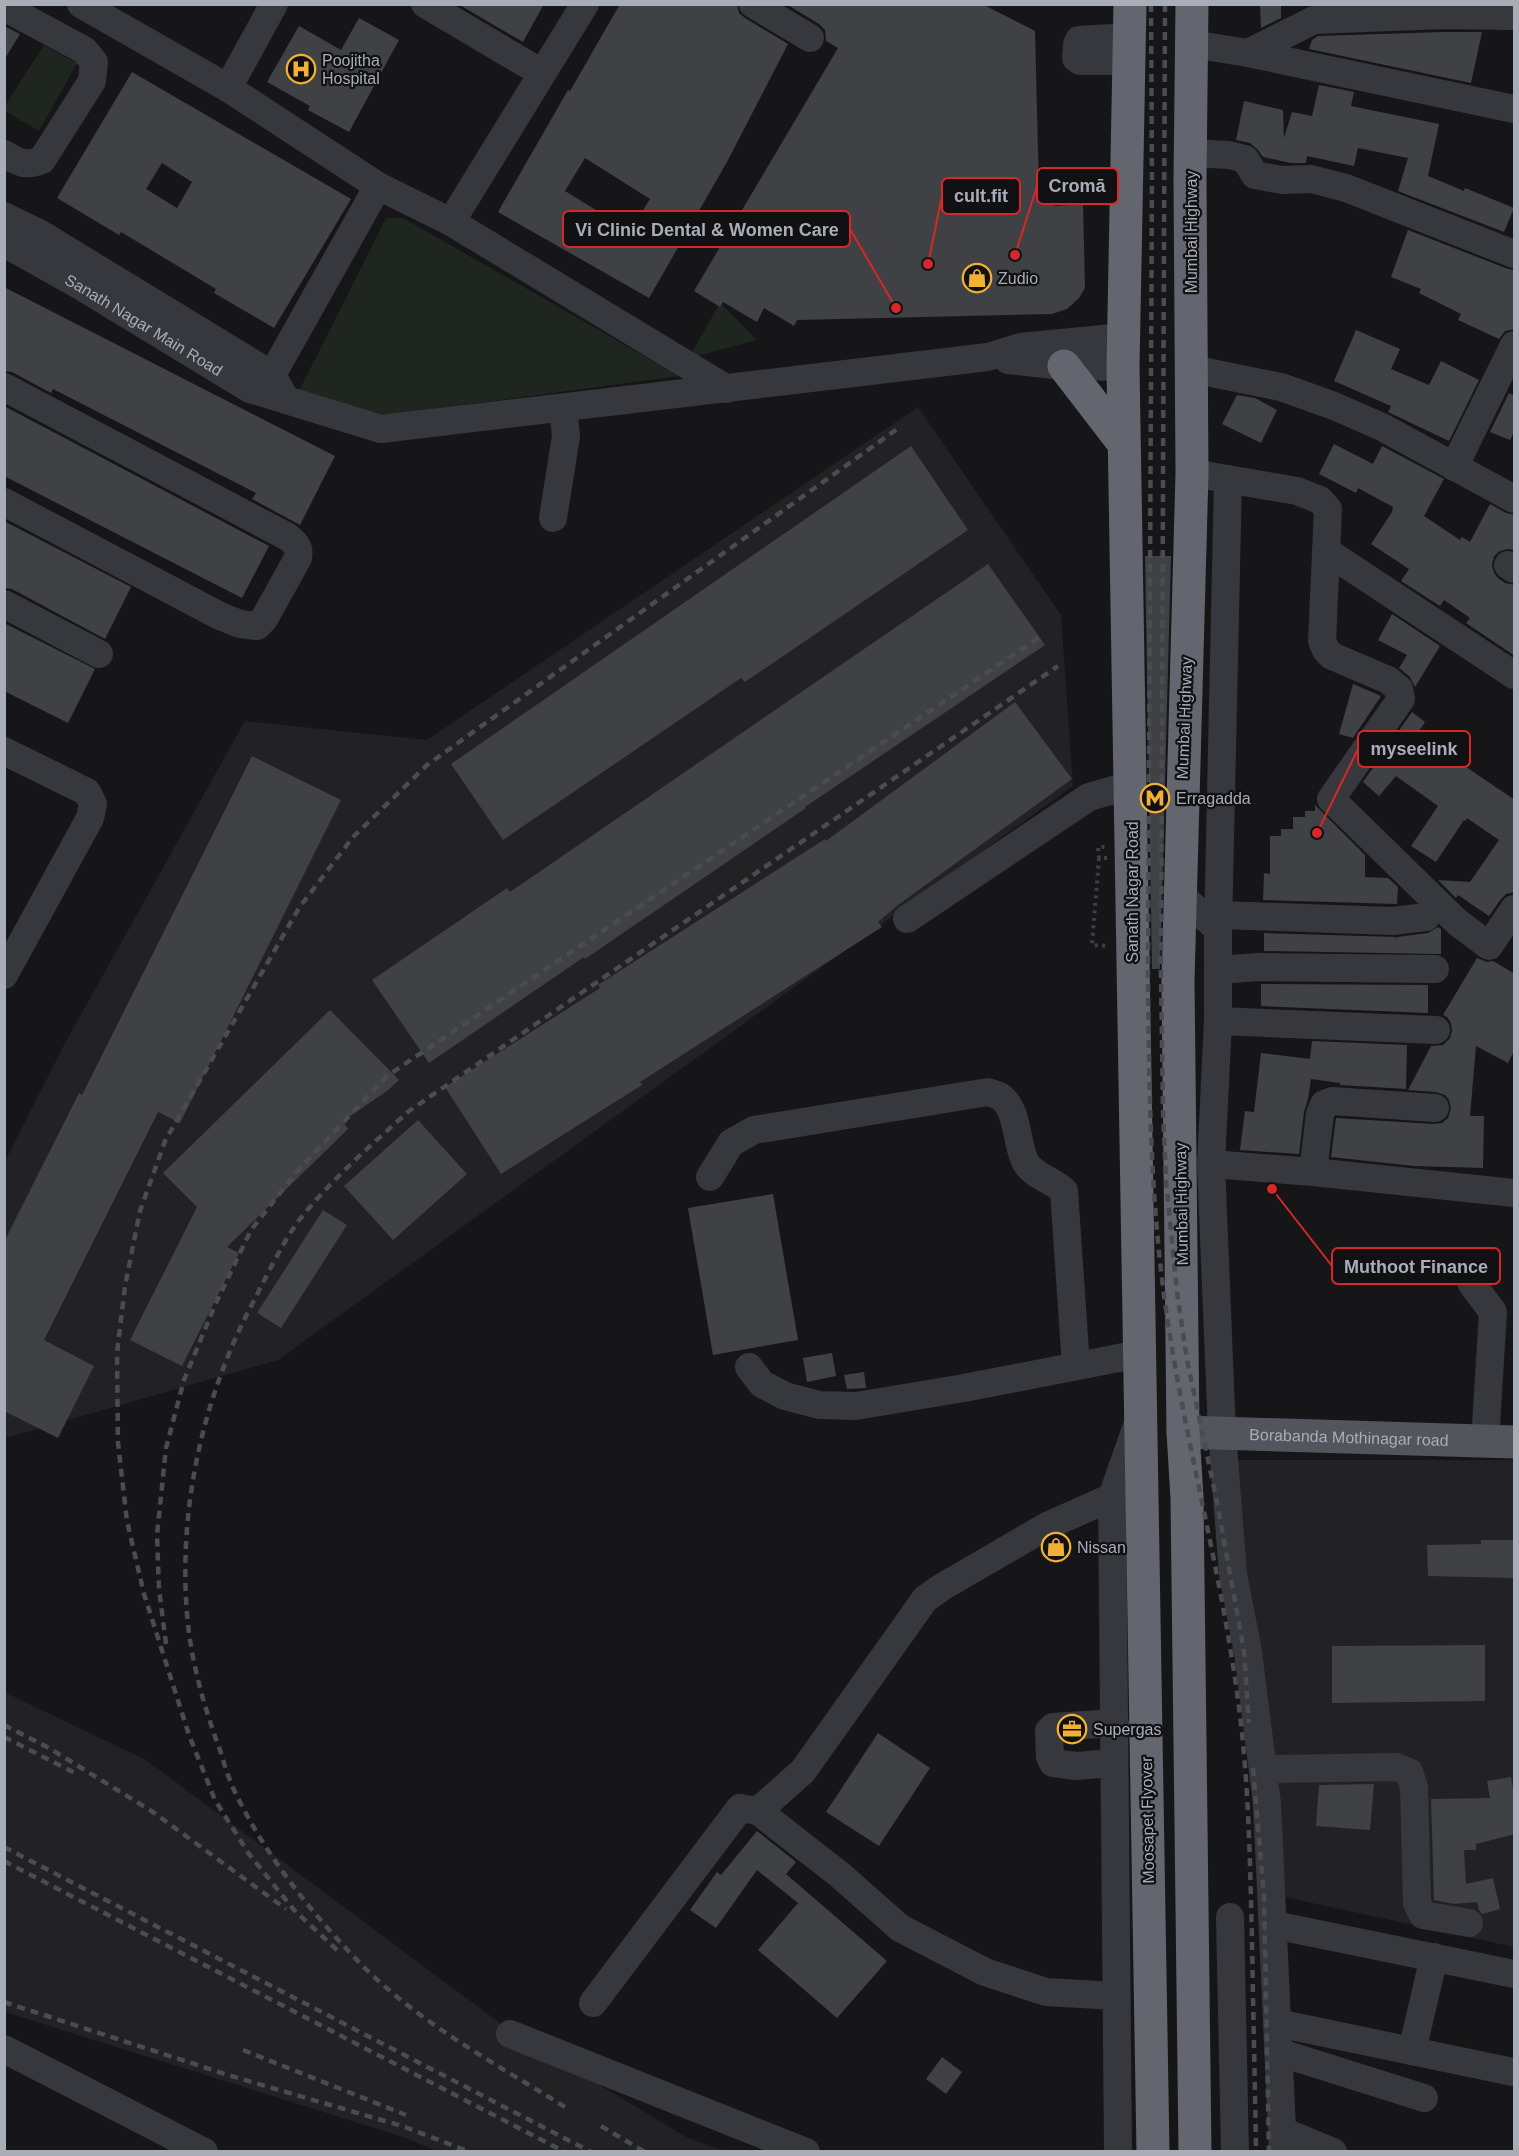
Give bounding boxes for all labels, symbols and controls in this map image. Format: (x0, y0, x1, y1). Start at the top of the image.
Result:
place label: Poojitha Hospital (322, 52, 380, 87)
hospital icon: Poojitha Hospital (285, 53, 317, 85)
callout: Cromā (1037, 168, 1118, 204)
street label: Mumbai Highway (1183, 171, 1200, 293)
text: Cromā (1048, 176, 1106, 196)
callout: cult.fit (942, 178, 1020, 214)
text: cult.fit (954, 186, 1008, 206)
callout: Vi Clinic Dental & Women Care (563, 211, 850, 247)
text: Vi Clinic Dental & Women Care (575, 220, 839, 240)
shop icon: Zudio (961, 262, 993, 294)
place label: Zudio (998, 270, 1038, 287)
street label: Sanath Nagar Main Road (62, 271, 225, 379)
street label: Mumbai Highway (1174, 656, 1195, 780)
callout: myseelink (1358, 731, 1470, 767)
text: myseelink (1370, 739, 1459, 759)
metro station icon: Erragadda (1139, 782, 1171, 814)
place label: Erragadda (1176, 790, 1251, 807)
street label: Sanath Nagar Road (1124, 821, 1141, 963)
street label: Mumbai Highway (1172, 1142, 1191, 1265)
callout: Muthoot Finance (1332, 1248, 1500, 1284)
text: Muthoot Finance (1344, 1257, 1488, 1277)
street label: Borabanda Mothinagar road (1249, 1426, 1449, 1449)
shop icon: Nissan (1040, 1531, 1072, 1563)
place label: Nissan (1077, 1539, 1126, 1556)
office icon: Supergas (1056, 1713, 1088, 1745)
place label: Supergas (1093, 1721, 1162, 1738)
street label: Moosapet Flyover (1138, 1756, 1157, 1884)

